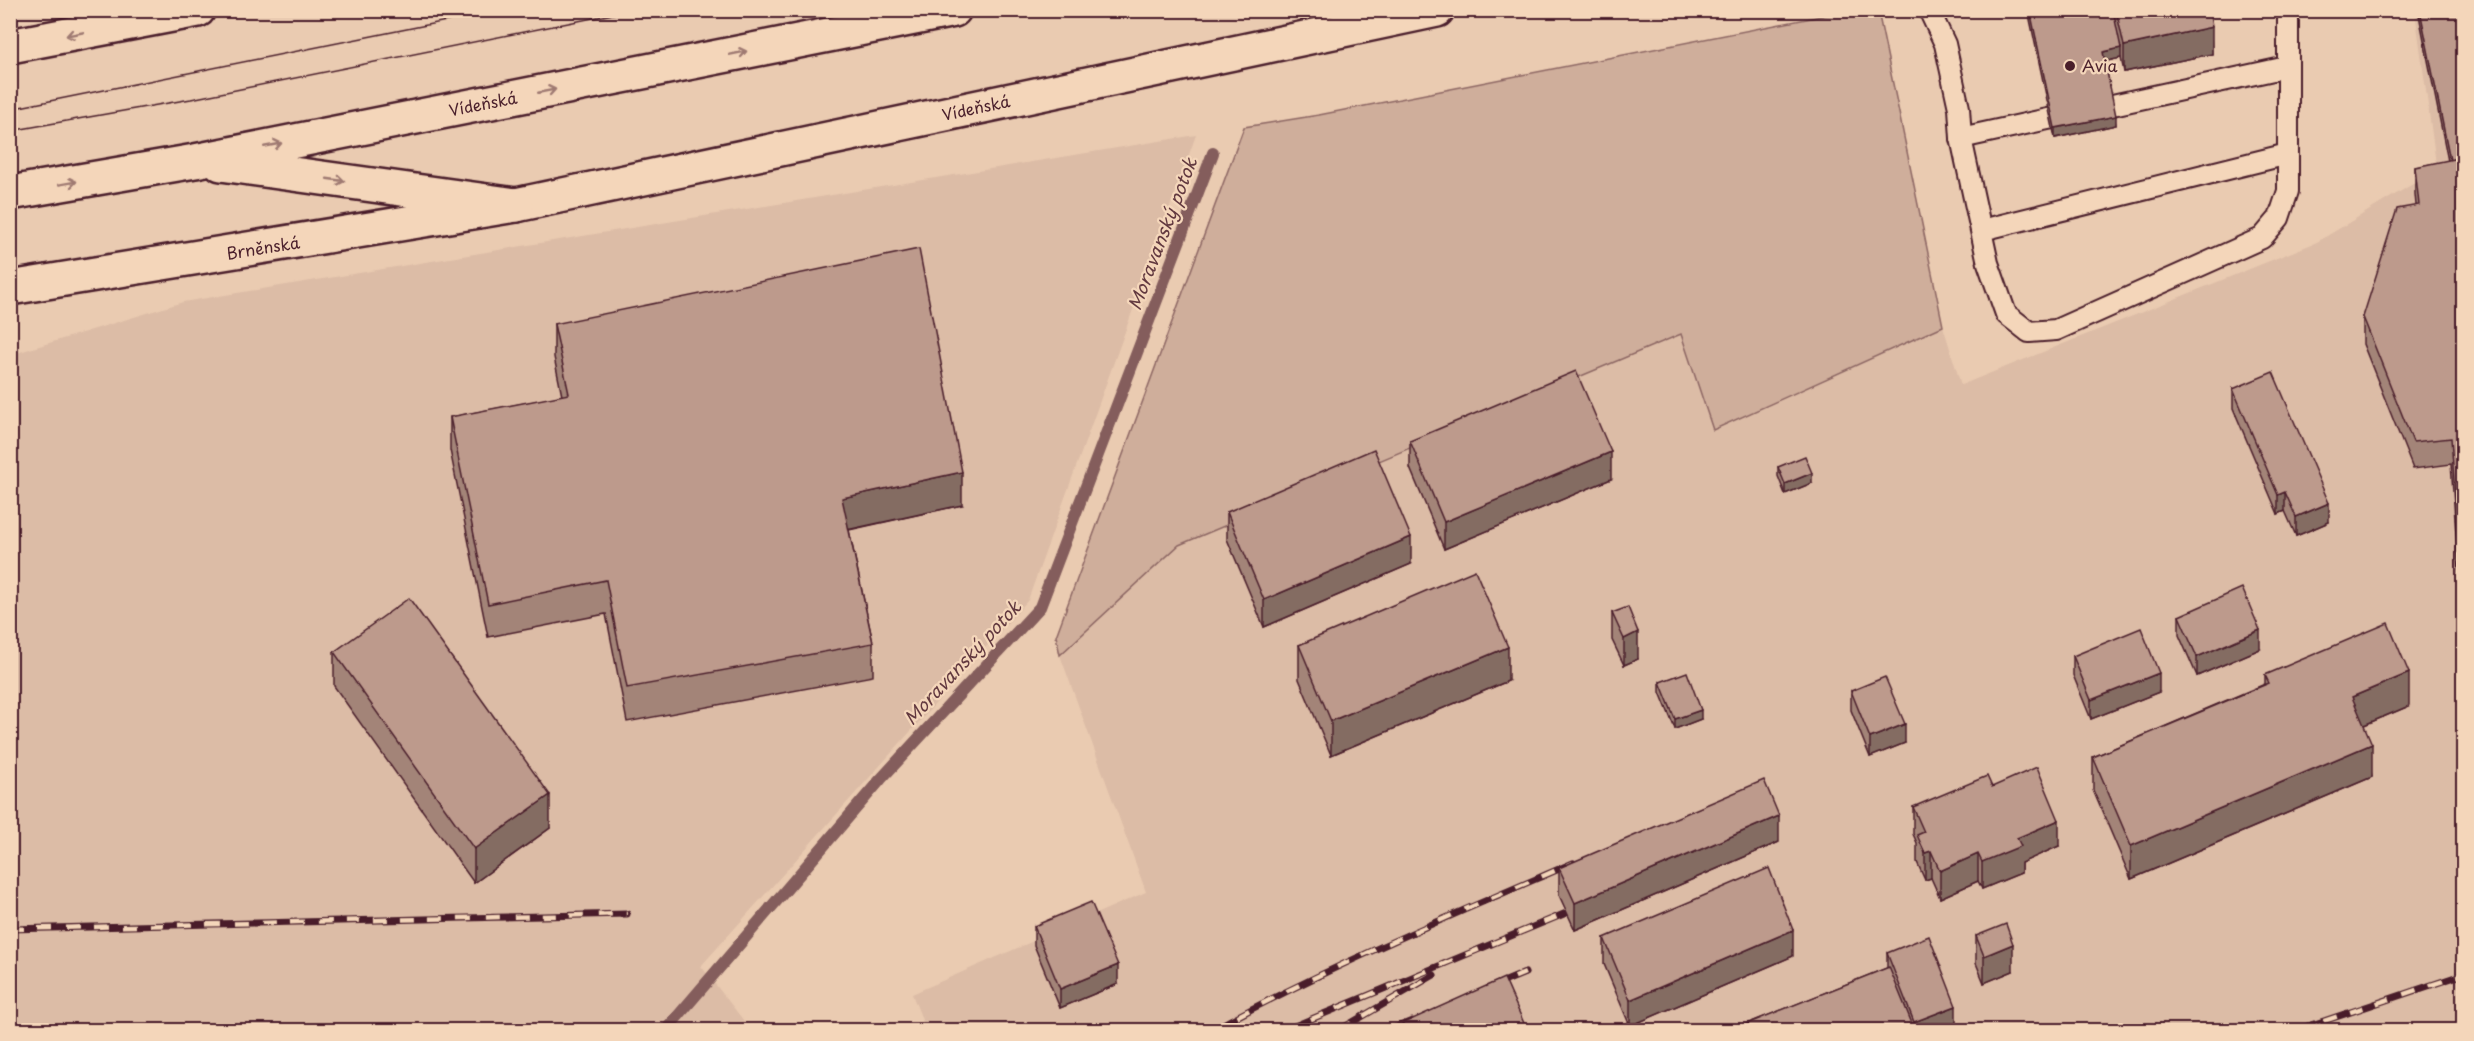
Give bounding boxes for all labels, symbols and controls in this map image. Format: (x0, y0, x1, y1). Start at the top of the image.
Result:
one-way arrow (66, 29, 86, 40)
one-way arrow (728, 47, 747, 58)
place label: Avia (2082, 53, 2118, 77)
marker: Avia (2063, 59, 2077, 73)
street label: Vídeňská (447, 85, 519, 121)
one-way arrow (536, 85, 556, 96)
street label: Vídeňská (940, 88, 1012, 126)
one-way arrow (263, 139, 282, 150)
water label: Moravanský potok (1120, 153, 1203, 314)
one-way arrow (326, 175, 346, 186)
one-way arrow (58, 177, 77, 188)
street label: Brněnská (224, 229, 301, 265)
water label: Moravanský potok (897, 593, 1027, 730)

